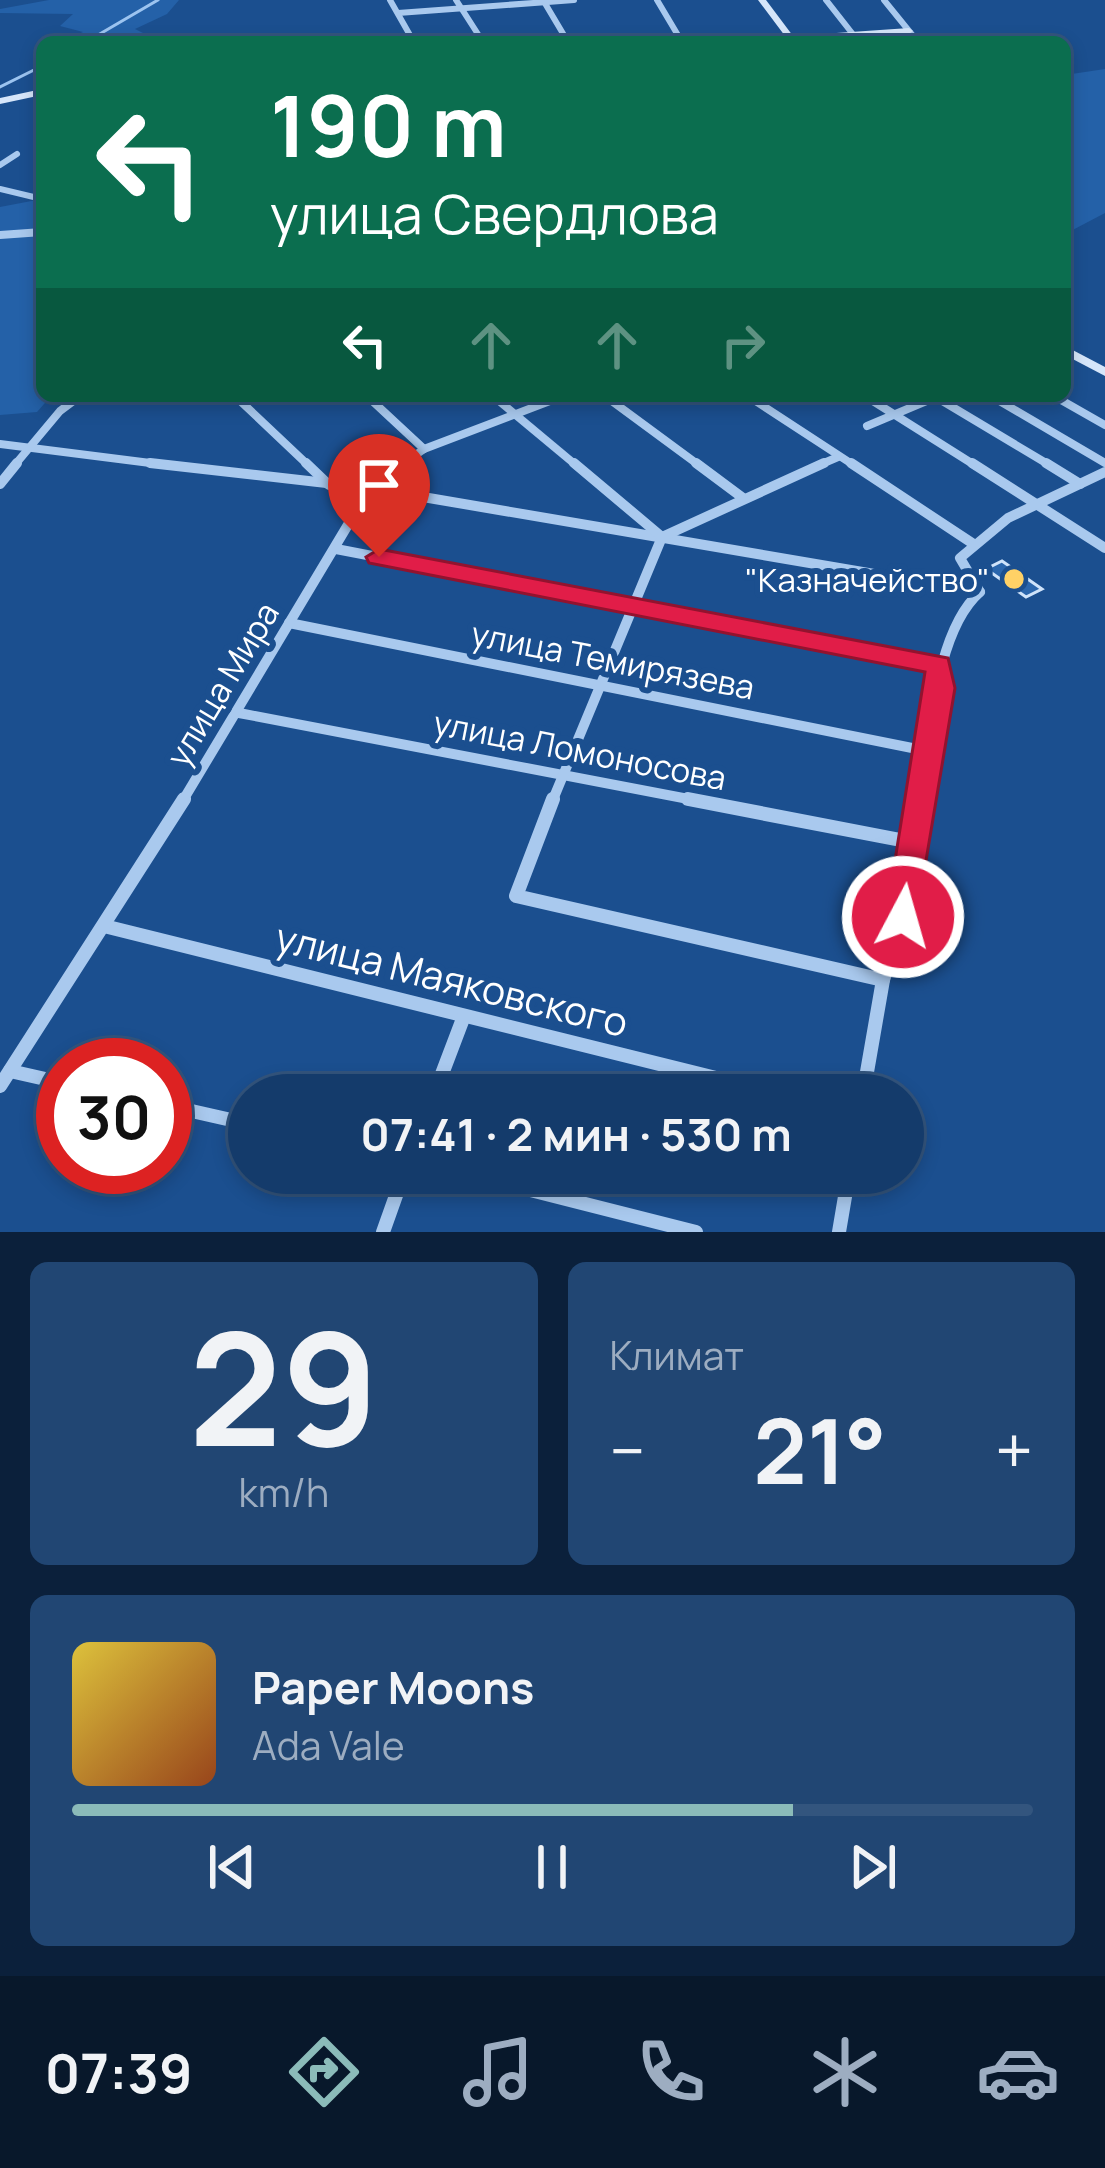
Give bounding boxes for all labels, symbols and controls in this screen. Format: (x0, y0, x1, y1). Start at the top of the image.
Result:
text: 190 m (270, 67, 507, 182)
icon: left (72, 84, 228, 240)
text: улица Свердлова (270, 176, 719, 250)
icon: left (332, 312, 398, 378)
icon: ahead (458, 312, 524, 378)
icon: ahead (584, 312, 650, 378)
icon: right (710, 312, 776, 378)
pin (328, 434, 430, 557)
icon: arrive (346, 452, 412, 518)
place label: "Казначейство" (745, 557, 990, 602)
marker: "Казначейство" (1001, 566, 1027, 592)
street label: улица Мира (155, 593, 289, 775)
street label: улица Темирязева (468, 610, 758, 710)
street label: улица Ломоносова (430, 700, 730, 800)
position arrow (840, 854, 966, 980)
street label: улица Маяковского (270, 909, 634, 1049)
speed limit sign: 30 (36, 1038, 192, 1194)
text: 07:41 · 2 мин · 530 m (360, 1103, 792, 1165)
text: 29 (189, 1280, 379, 1493)
text: Климат (610, 1328, 744, 1382)
text: 21° (753, 1388, 887, 1511)
text: − (610, 1405, 645, 1495)
text: + (995, 1405, 1033, 1495)
text: km/h (238, 1465, 329, 1519)
text: Paper Moons (252, 1656, 534, 1718)
text: Ada Vale (252, 1718, 405, 1772)
icon: previous (199, 1834, 265, 1900)
icon: pause (519, 1834, 585, 1900)
icon: next (840, 1834, 906, 1900)
icon: directions (282, 2030, 366, 2114)
icon: music (456, 2030, 540, 2114)
icon: phone (629, 2030, 713, 2114)
icon: climate (803, 2030, 887, 2114)
icon: car (976, 2030, 1060, 2114)
text: 07:39 (45, 2035, 193, 2109)

